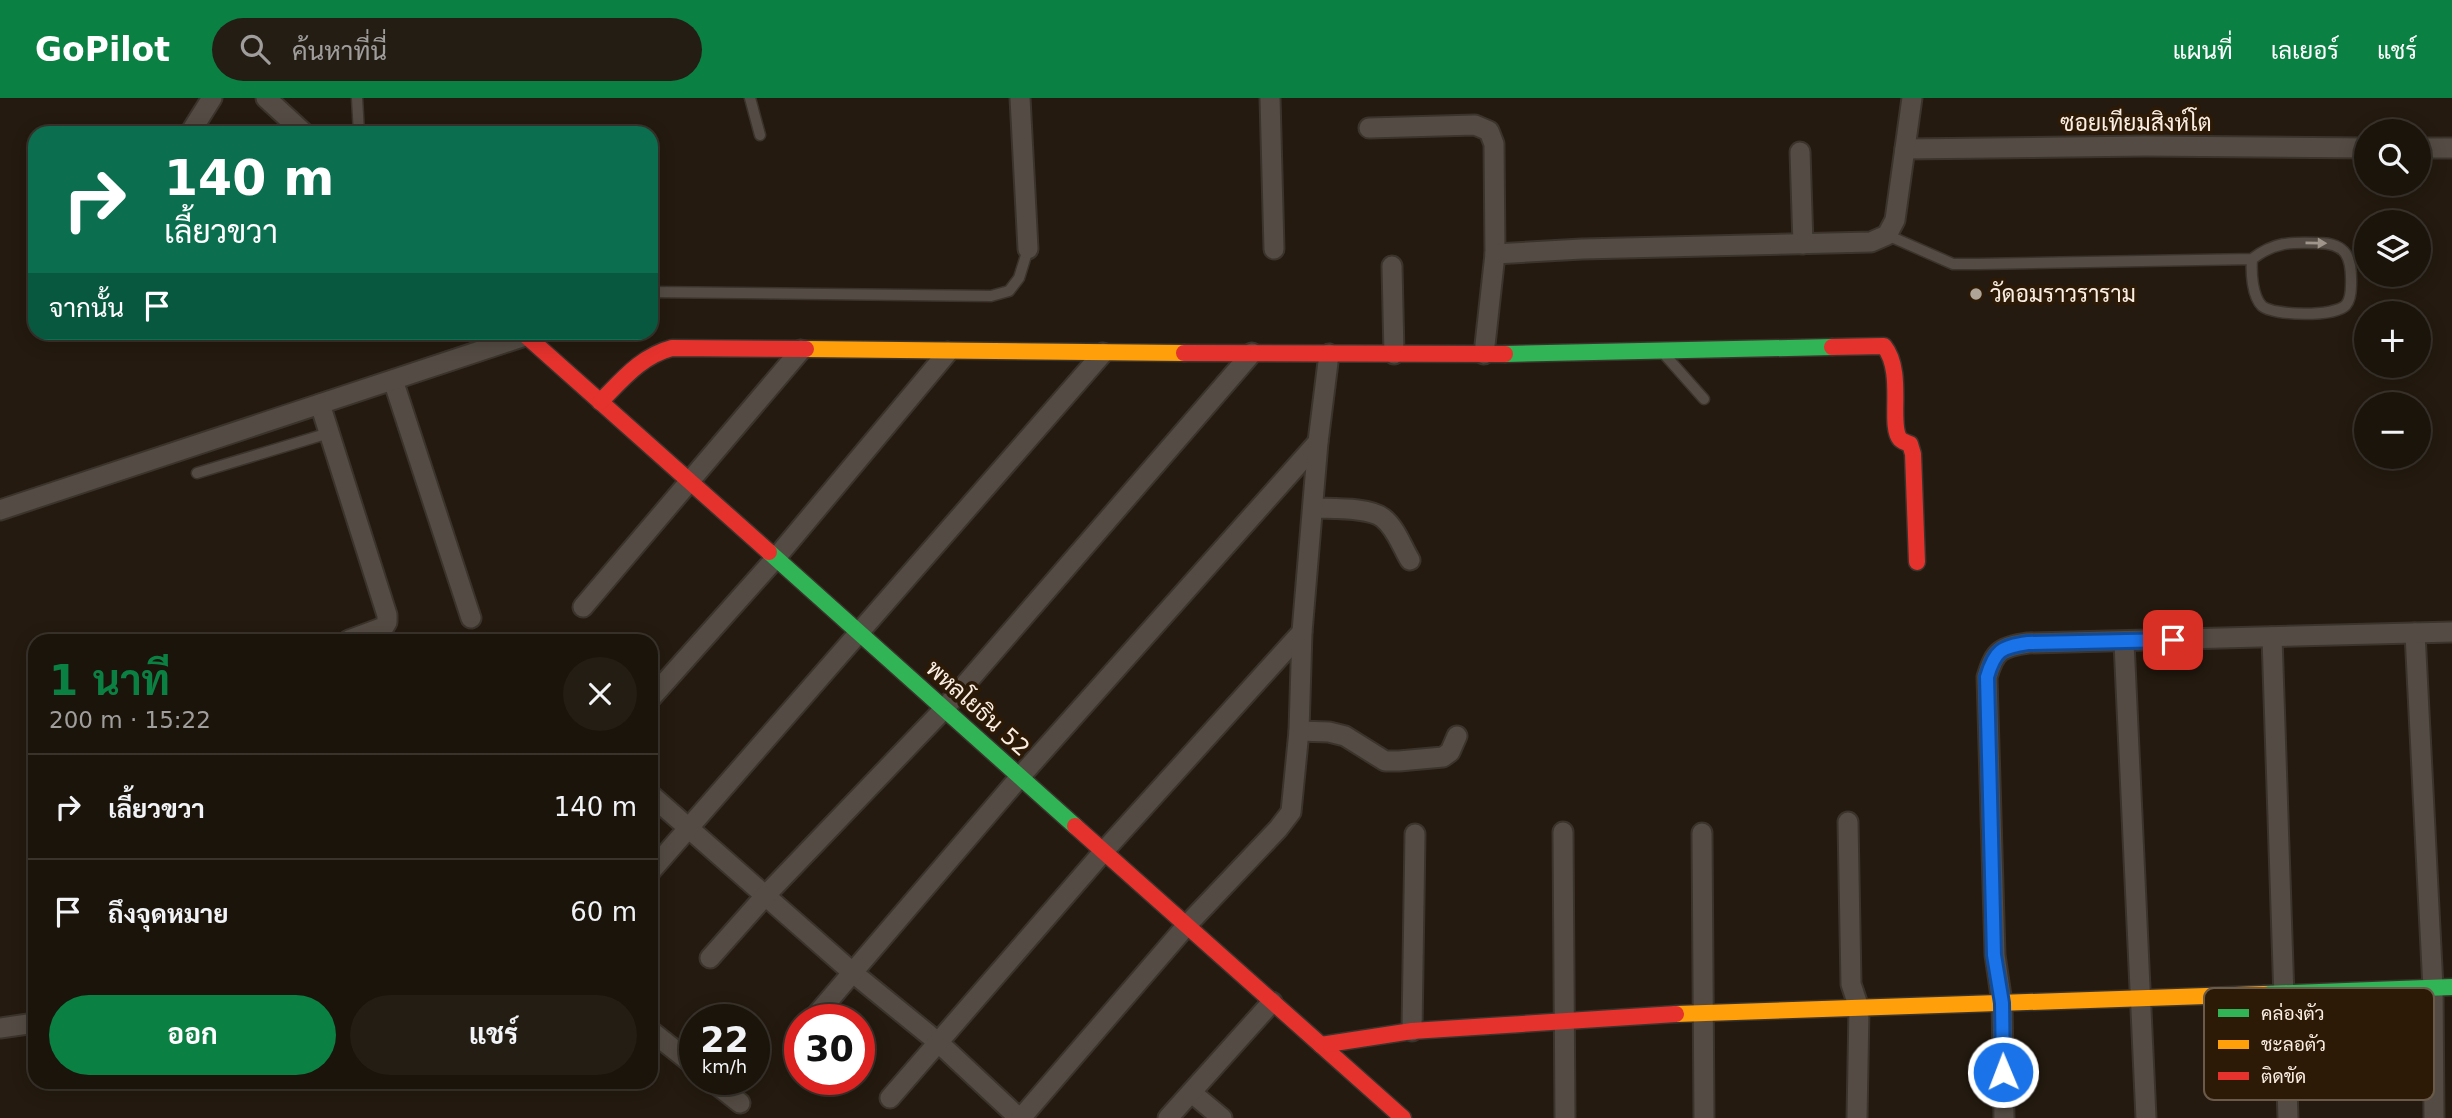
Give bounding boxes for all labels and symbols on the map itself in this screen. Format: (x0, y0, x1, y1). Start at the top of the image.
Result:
street label: ซอยเทียมสิงห์โต (2060, 107, 2212, 136)
one-way arrow (2305, 237, 2327, 248)
place label: วัดอมราวราราม (1990, 280, 2136, 307)
marker: วัดอมราวราราม (1968, 286, 1984, 302)
pin (2143, 610, 2203, 670)
street label: พหลโยธิน 52 (921, 653, 1037, 761)
legend (2204, 988, 2434, 1100)
text: คล่องตัว (2261, 1002, 2325, 1024)
speed limit sign: 30 (784, 1004, 875, 1095)
text: ชะลอตัว (2261, 1033, 2326, 1055)
position arrow (1966, 1035, 2040, 1109)
text: ติดขัด (2261, 1065, 2306, 1087)

